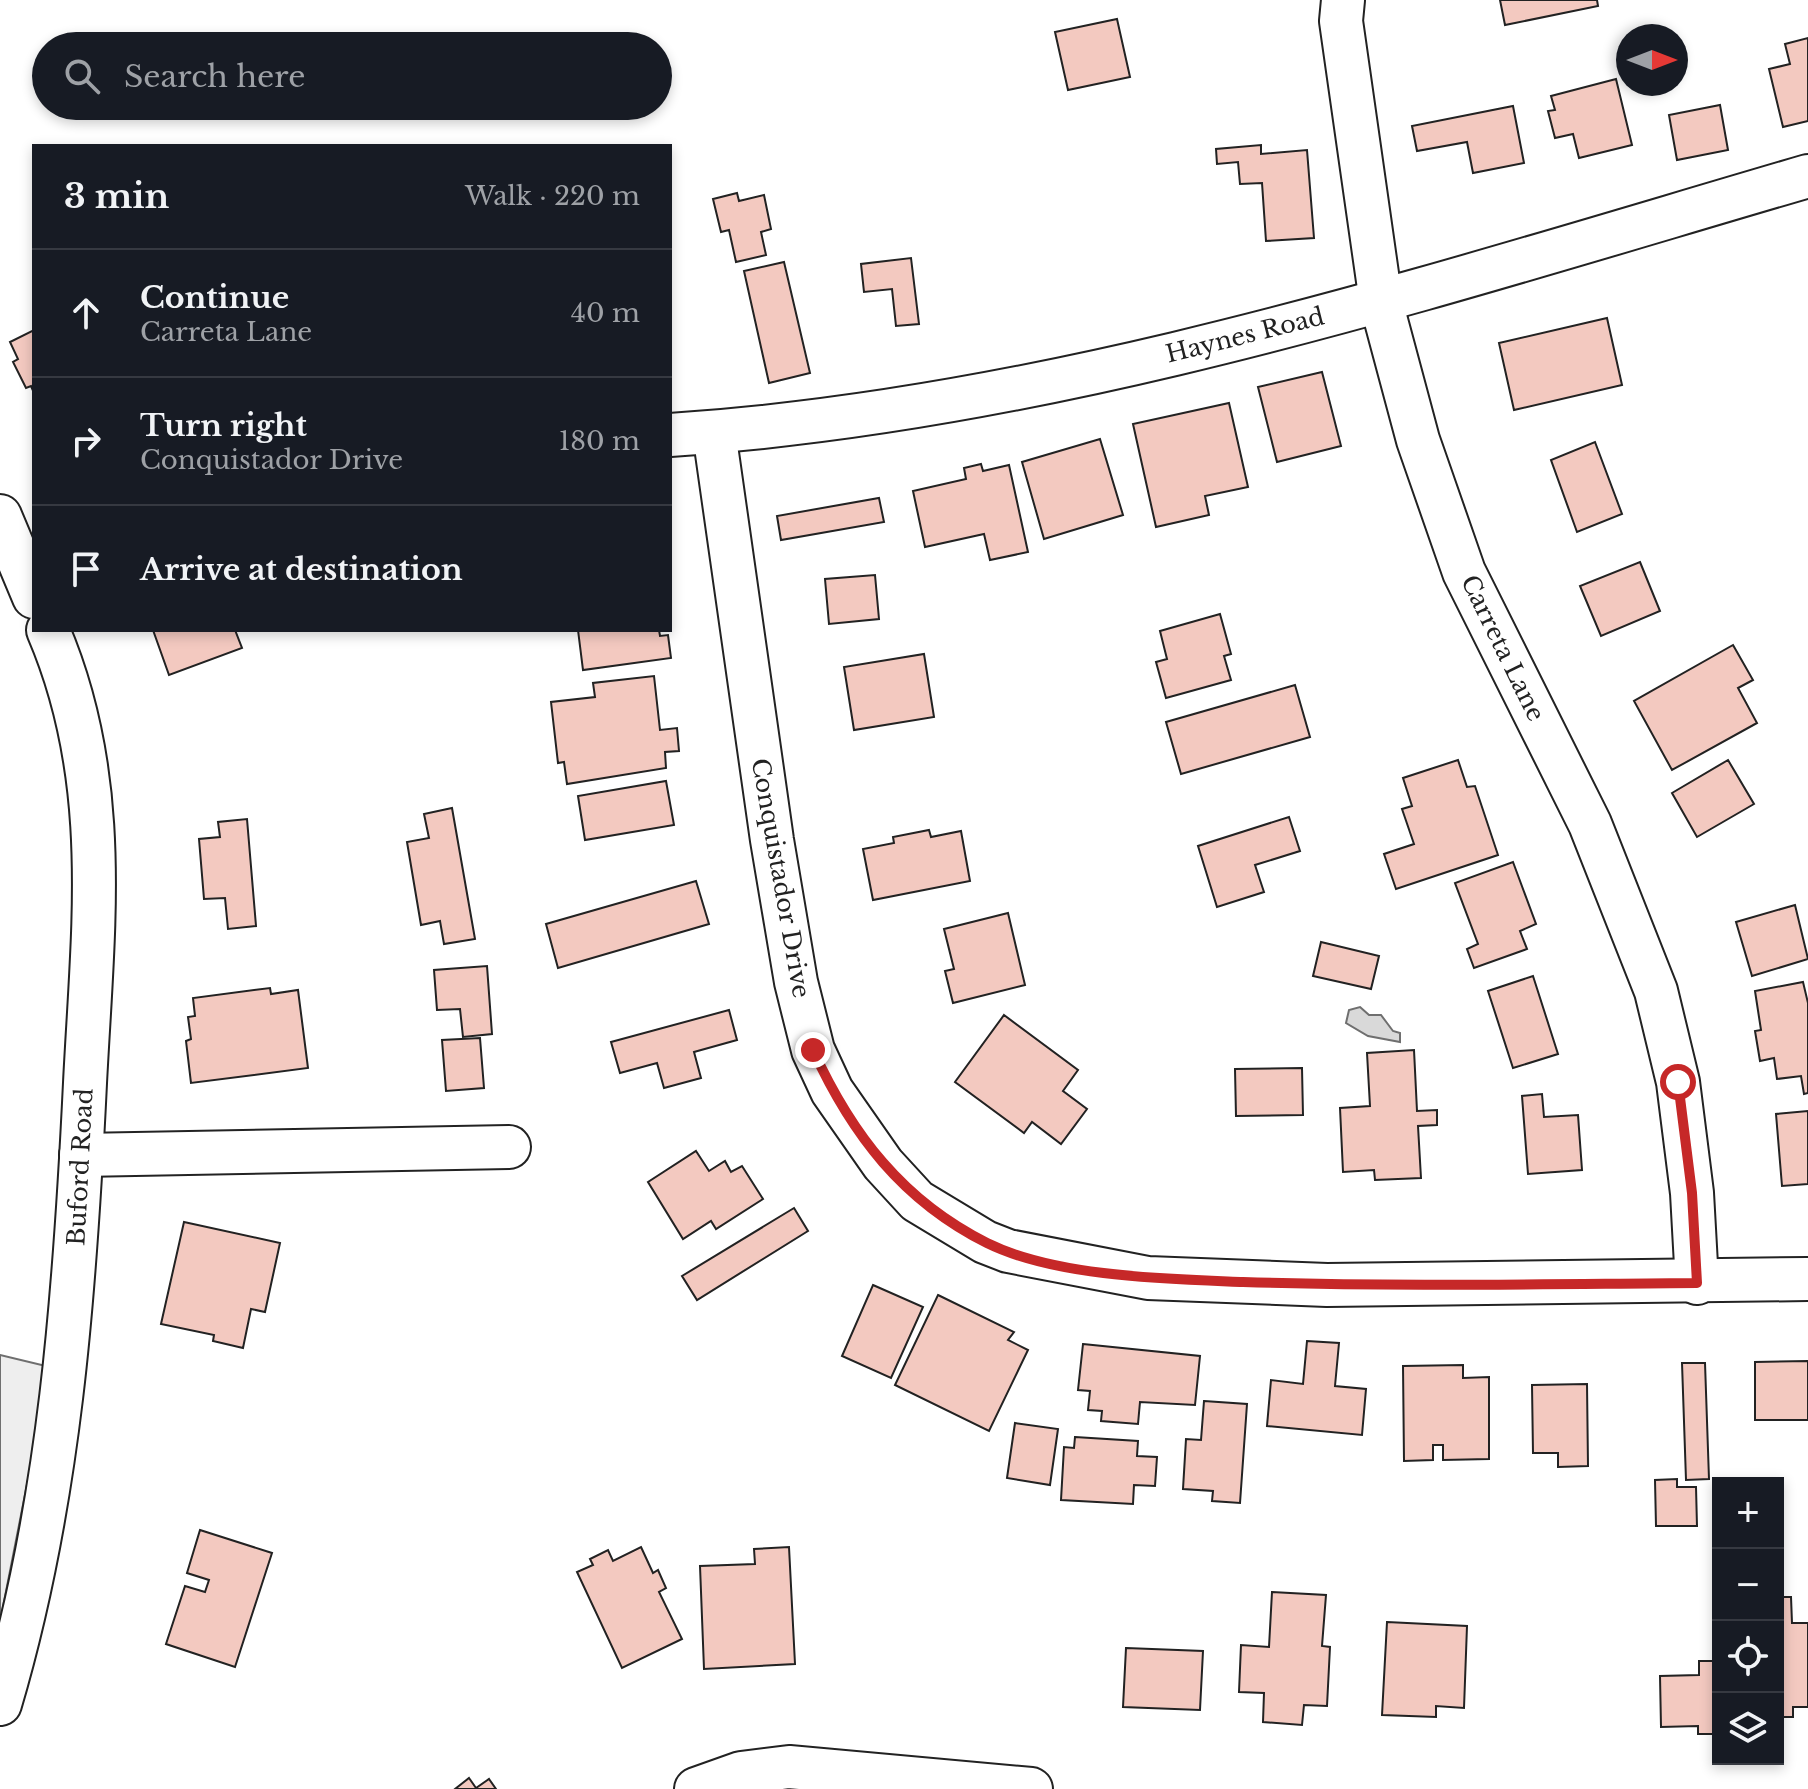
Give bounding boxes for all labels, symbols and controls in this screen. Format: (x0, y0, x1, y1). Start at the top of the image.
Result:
north arrow (1616, 24, 1688, 96)
search box (32, 32, 672, 120)
icon: search (60, 54, 104, 98)
text: Search here (124, 58, 305, 95)
text: 3 min (64, 175, 169, 217)
text: Walk · 220 m (465, 180, 640, 212)
text: Continue (140, 279, 289, 316)
icon: ahead (64, 291, 108, 335)
text: 40 m (571, 297, 640, 329)
street label: Haynes Road (1163, 301, 1327, 369)
text: Carreta Lane (140, 316, 312, 348)
text: Turn right (140, 407, 307, 444)
icon: right (64, 419, 108, 463)
text: 180 m (559, 425, 640, 457)
text: Conquistador Drive (140, 444, 403, 476)
icon: arrive (64, 547, 108, 591)
text: Arrive at destination (140, 551, 463, 588)
street label: Carreta Lane (1455, 570, 1551, 726)
street label: Conquistador Drive (746, 756, 816, 1000)
route end (795, 1032, 831, 1068)
route start (1660, 1064, 1696, 1100)
street label: Buford Road (61, 1087, 99, 1247)
map controls (1712, 1477, 1784, 1765)
button: + (1712, 1477, 1784, 1549)
button: − (1712, 1549, 1784, 1621)
button: locate (1712, 1621, 1784, 1693)
button: layers (1712, 1693, 1784, 1765)

